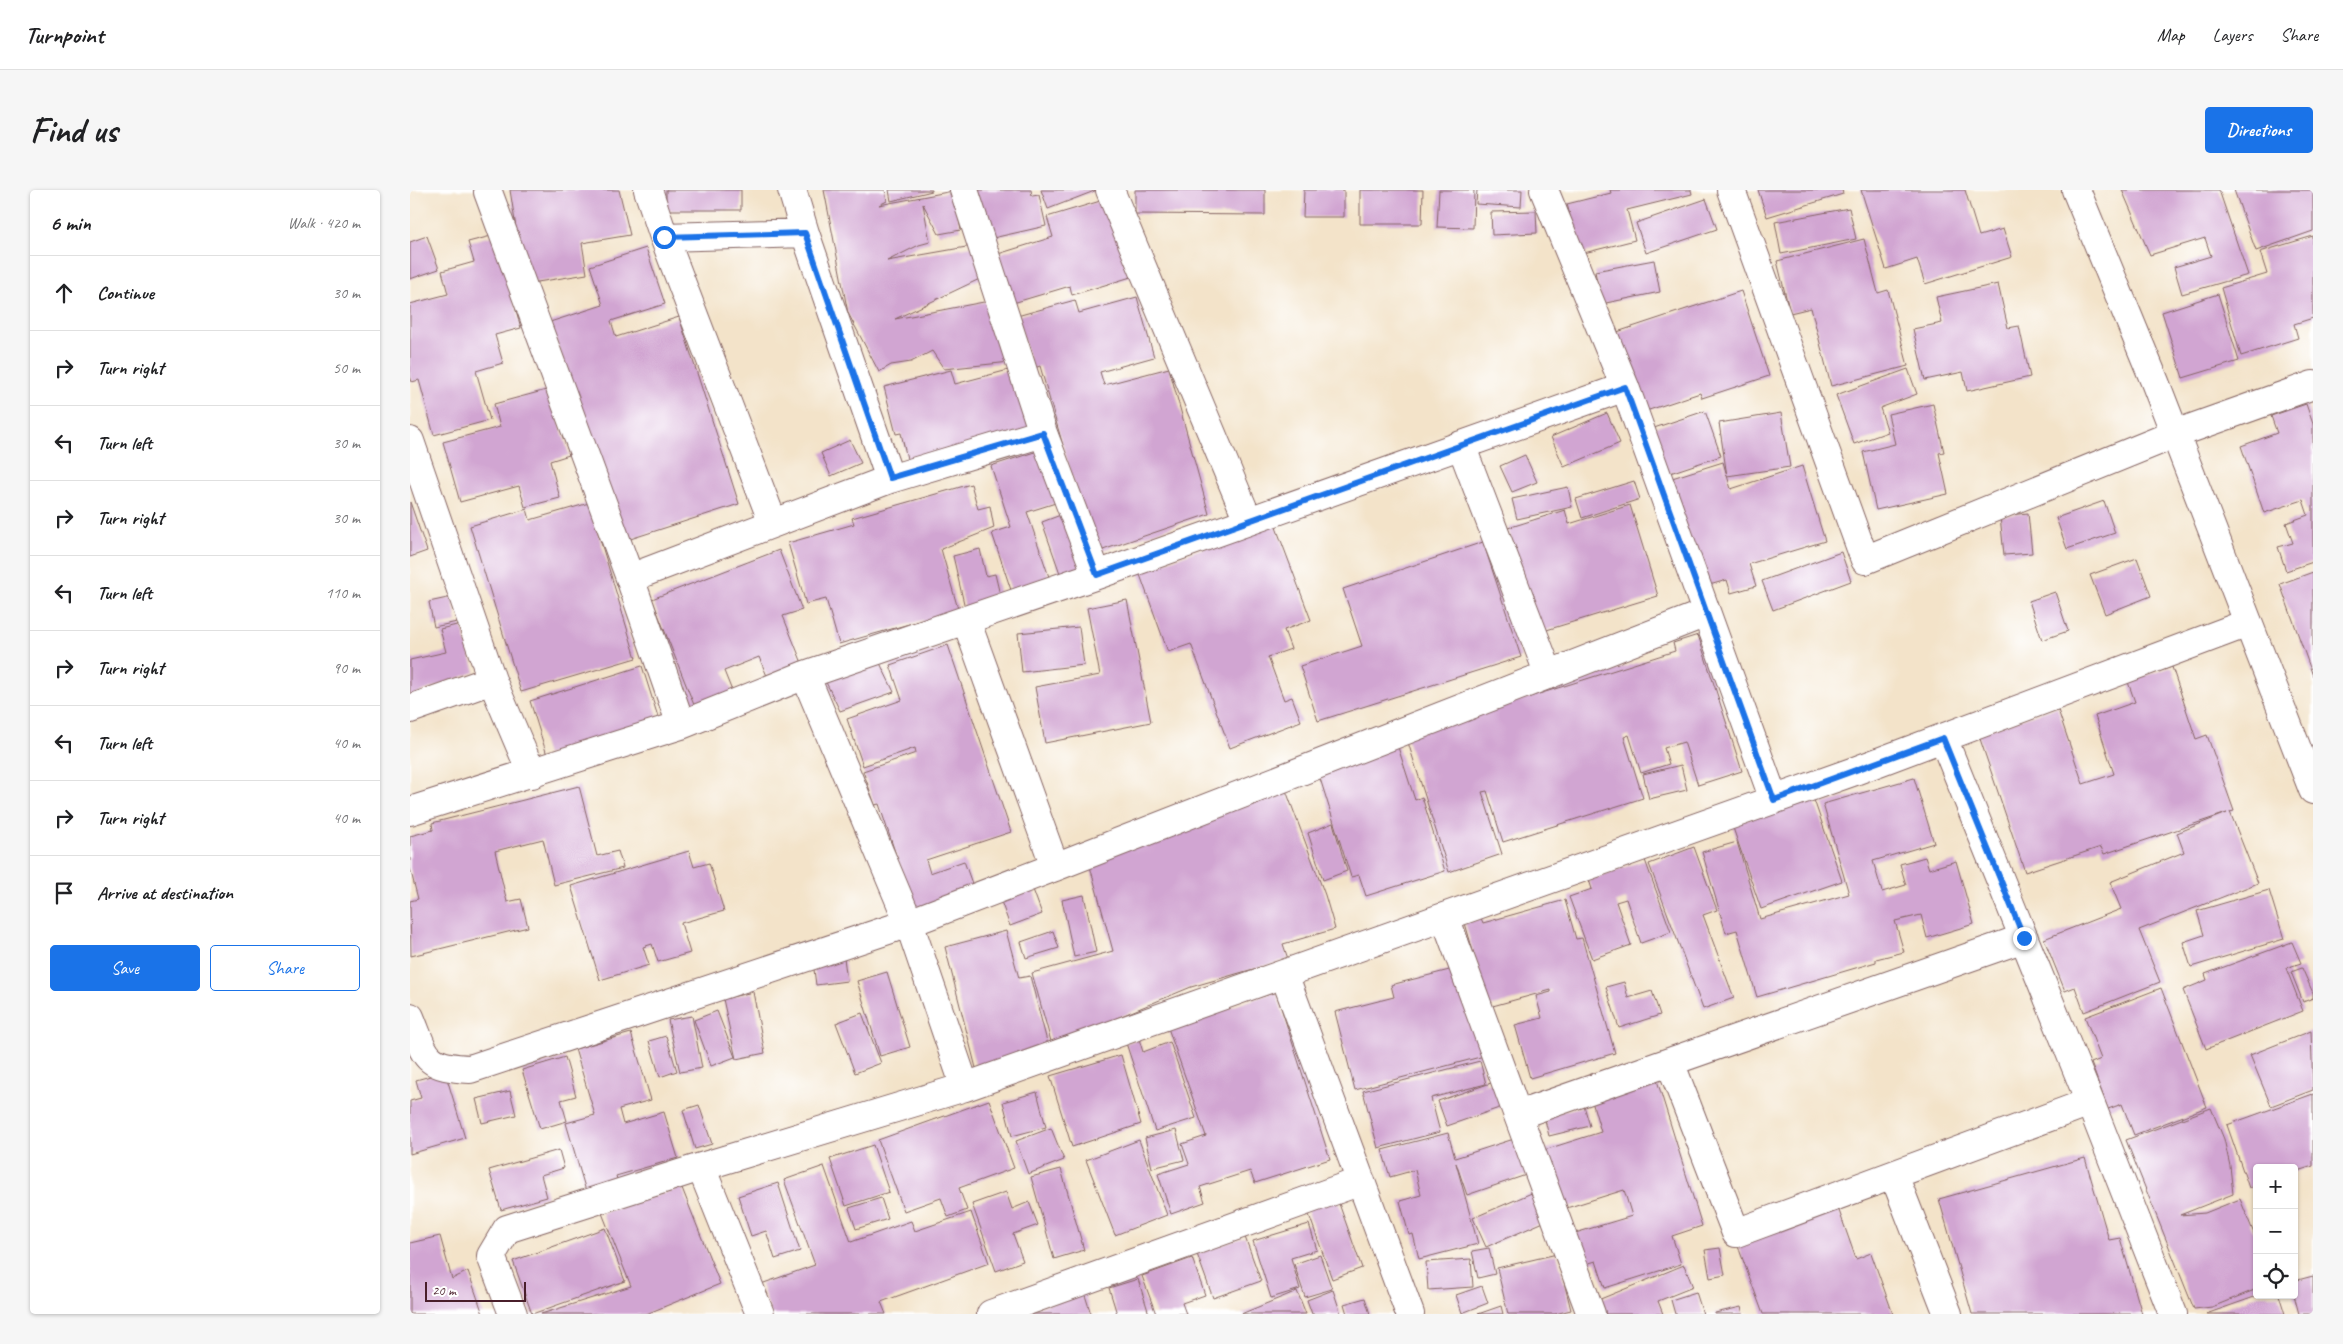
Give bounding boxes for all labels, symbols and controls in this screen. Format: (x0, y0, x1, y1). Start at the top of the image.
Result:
text: Turnpoint (25, 20, 104, 50)
text: Map (2157, 24, 2185, 46)
text: Layers (2213, 24, 2252, 46)
text: Share (2280, 24, 2318, 46)
button: Directions (2205, 107, 2313, 153)
text: Find us (30, 108, 117, 153)
text: 6 min (50, 210, 91, 236)
text: Walk · 420 m (288, 213, 360, 233)
route start (653, 226, 676, 249)
icon: ahead (50, 279, 78, 307)
text: Continue (97, 281, 154, 305)
text: 30 m (333, 283, 360, 303)
icon: right (50, 354, 78, 382)
text: Turn right (97, 356, 164, 380)
text: 50 m (333, 358, 360, 378)
icon: left (50, 429, 78, 457)
text: Turn left (97, 431, 152, 455)
text: 30 m (333, 433, 360, 453)
icon: right (50, 504, 78, 532)
text: Turn right (97, 506, 164, 530)
text: 30 m (333, 508, 360, 528)
icon: left (50, 579, 78, 607)
text: Turn left (97, 581, 152, 605)
text: 110 m (326, 583, 360, 603)
icon: right (50, 654, 78, 682)
text: Turn right (97, 656, 164, 680)
text: 90 m (333, 658, 360, 678)
icon: left (50, 729, 78, 757)
text: Turn left (97, 731, 152, 755)
text: 40 m (333, 733, 360, 753)
icon: right (50, 804, 78, 832)
text: Turn right (97, 806, 164, 830)
text: 40 m (333, 808, 360, 828)
icon: arrive (50, 879, 78, 907)
text: Arrive at destination (97, 881, 233, 905)
route end (2013, 927, 2036, 950)
button: Save (50, 945, 200, 991)
button: Share (210, 945, 360, 991)
map controls (2253, 1164, 2298, 1299)
button: + (2253, 1164, 2298, 1209)
button: − (2253, 1209, 2298, 1254)
button: locate (2253, 1254, 2298, 1299)
scale bar (425, 1279, 526, 1302)
text: 20 m (432, 1282, 456, 1299)

